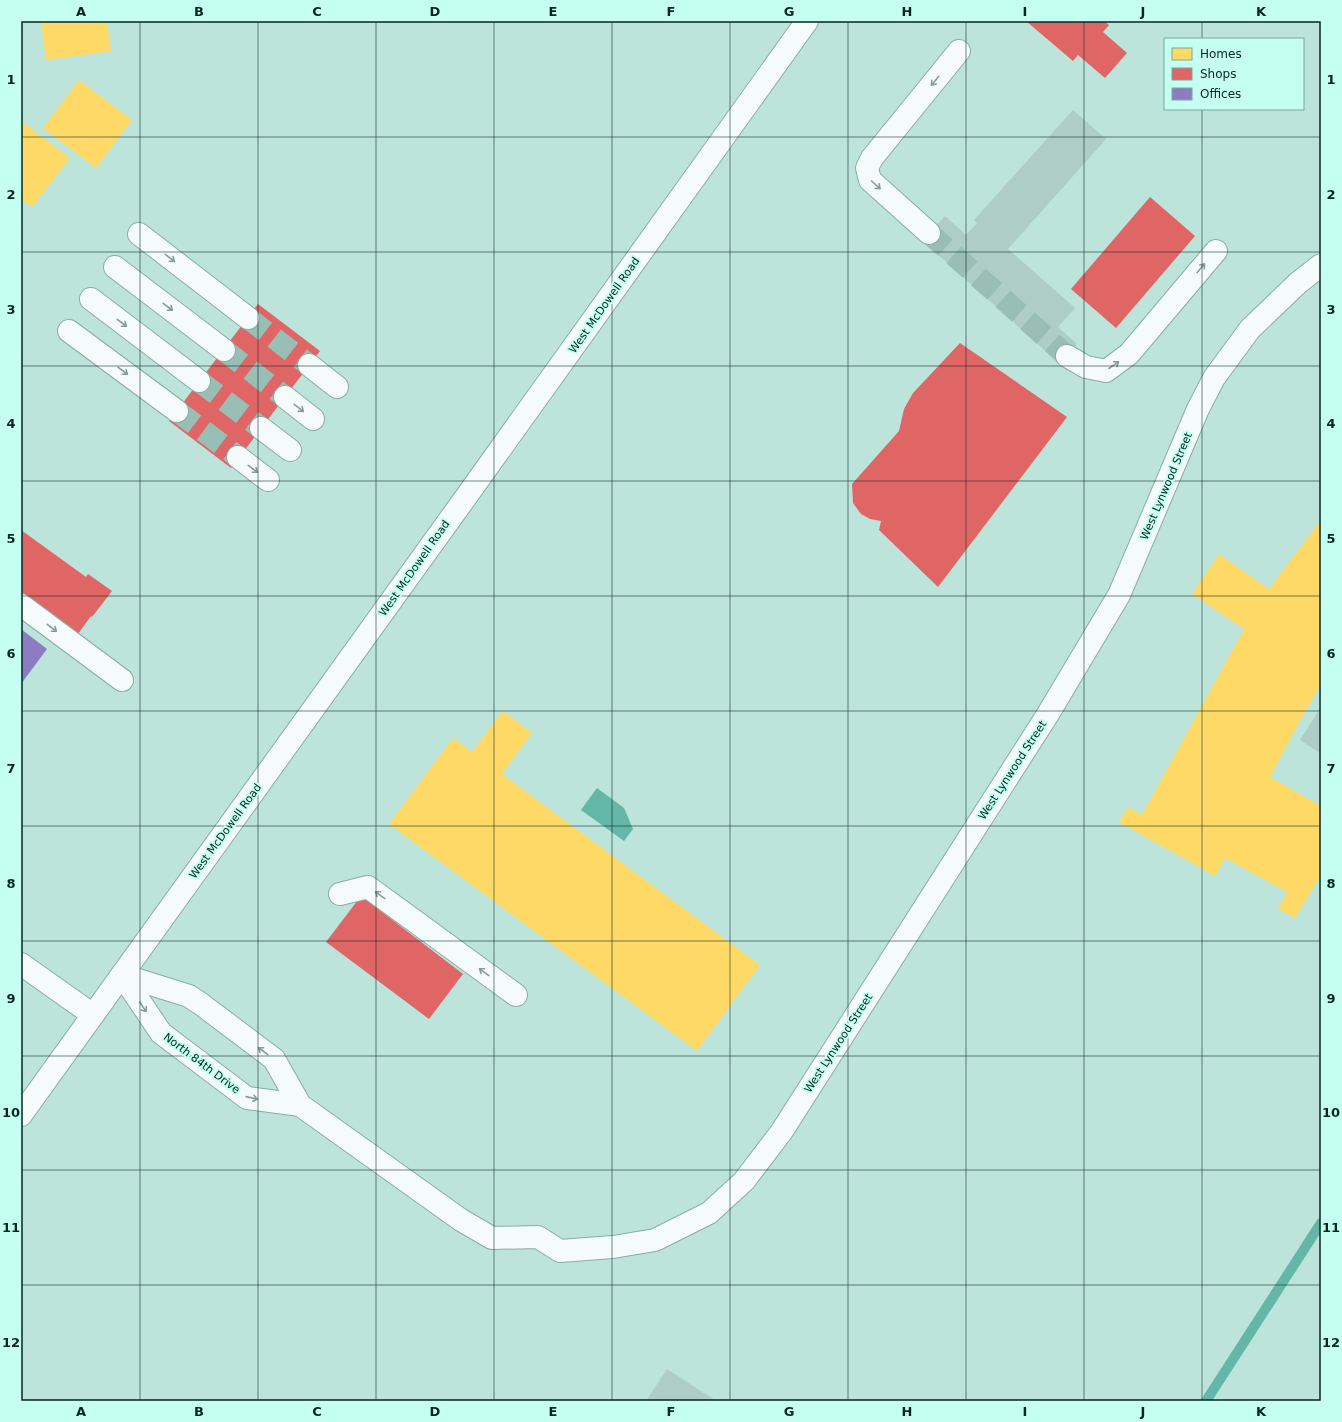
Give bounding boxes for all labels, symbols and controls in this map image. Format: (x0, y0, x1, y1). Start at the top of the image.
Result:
text: A (76, 4, 86, 19)
text: B (194, 4, 204, 19)
text: C (312, 4, 322, 19)
text: D (430, 4, 441, 19)
text: E (549, 4, 557, 19)
text: F (667, 4, 675, 19)
text: G (784, 4, 794, 19)
text: H (902, 4, 912, 19)
text: I (1023, 4, 1027, 19)
text: J (1140, 4, 1145, 19)
text: K (1256, 4, 1267, 19)
legend (1164, 38, 1304, 110)
text: Homes (1200, 47, 1242, 61)
text: Shops (1200, 67, 1236, 81)
text: 1 (6, 72, 16, 87)
text: 1 (1326, 72, 1336, 87)
one-way arrow (930, 76, 939, 86)
text: Offices (1200, 87, 1241, 101)
one-way arrow (871, 180, 881, 189)
text: 2 (6, 187, 16, 202)
text: 2 (1326, 187, 1336, 202)
one-way arrow (165, 254, 176, 262)
street label: West McDowell Road (566, 255, 643, 356)
one-way arrow (1197, 263, 1205, 274)
text: 3 (6, 302, 16, 317)
text: 3 (1326, 302, 1336, 317)
one-way arrow (162, 303, 173, 312)
one-way arrow (117, 318, 128, 327)
one-way arrow (1109, 361, 1120, 369)
one-way arrow (117, 367, 128, 375)
one-way arrow (293, 403, 304, 412)
text: 4 (6, 416, 16, 431)
text: 4 (1326, 416, 1336, 431)
street label: West Lynwood Street (1138, 430, 1195, 542)
one-way arrow (248, 464, 259, 473)
street label: West McDowell Road (376, 518, 453, 619)
text: 5 (6, 531, 16, 546)
text: 5 (1326, 531, 1336, 546)
one-way arrow (47, 624, 58, 632)
text: 6 (6, 646, 16, 661)
text: 6 (1326, 646, 1336, 661)
street label: West Lynwood Street (976, 718, 1050, 822)
text: 7 (6, 761, 16, 776)
text: 7 (1326, 761, 1336, 776)
street label: West McDowell Road (187, 781, 264, 881)
text: 8 (6, 876, 16, 891)
text: 8 (1326, 876, 1336, 891)
one-way arrow (374, 891, 385, 899)
one-way arrow (479, 968, 490, 976)
text: 9 (6, 991, 16, 1006)
street label: West Lynwood Street (802, 991, 876, 1095)
text: 9 (1326, 991, 1336, 1006)
one-way arrow (140, 1001, 148, 1013)
street label: North 84th Drive (161, 1030, 243, 1097)
one-way arrow (257, 1046, 268, 1055)
one-way arrow (245, 1095, 258, 1103)
text: 10 (2, 1105, 20, 1120)
text: 10 (1322, 1105, 1340, 1120)
text: 11 (2, 1220, 20, 1235)
text: 11 (1322, 1220, 1340, 1235)
text: 12 (2, 1335, 20, 1350)
text: 12 (1322, 1335, 1340, 1350)
text: A (76, 1404, 86, 1419)
text: B (194, 1404, 204, 1419)
text: C (312, 1404, 322, 1419)
text: D (430, 1404, 441, 1419)
text: E (549, 1404, 557, 1419)
text: F (667, 1404, 675, 1419)
text: G (784, 1404, 794, 1419)
text: H (902, 1404, 912, 1419)
text: I (1023, 1404, 1027, 1419)
text: J (1140, 1404, 1145, 1419)
text: K (1256, 1404, 1267, 1419)

